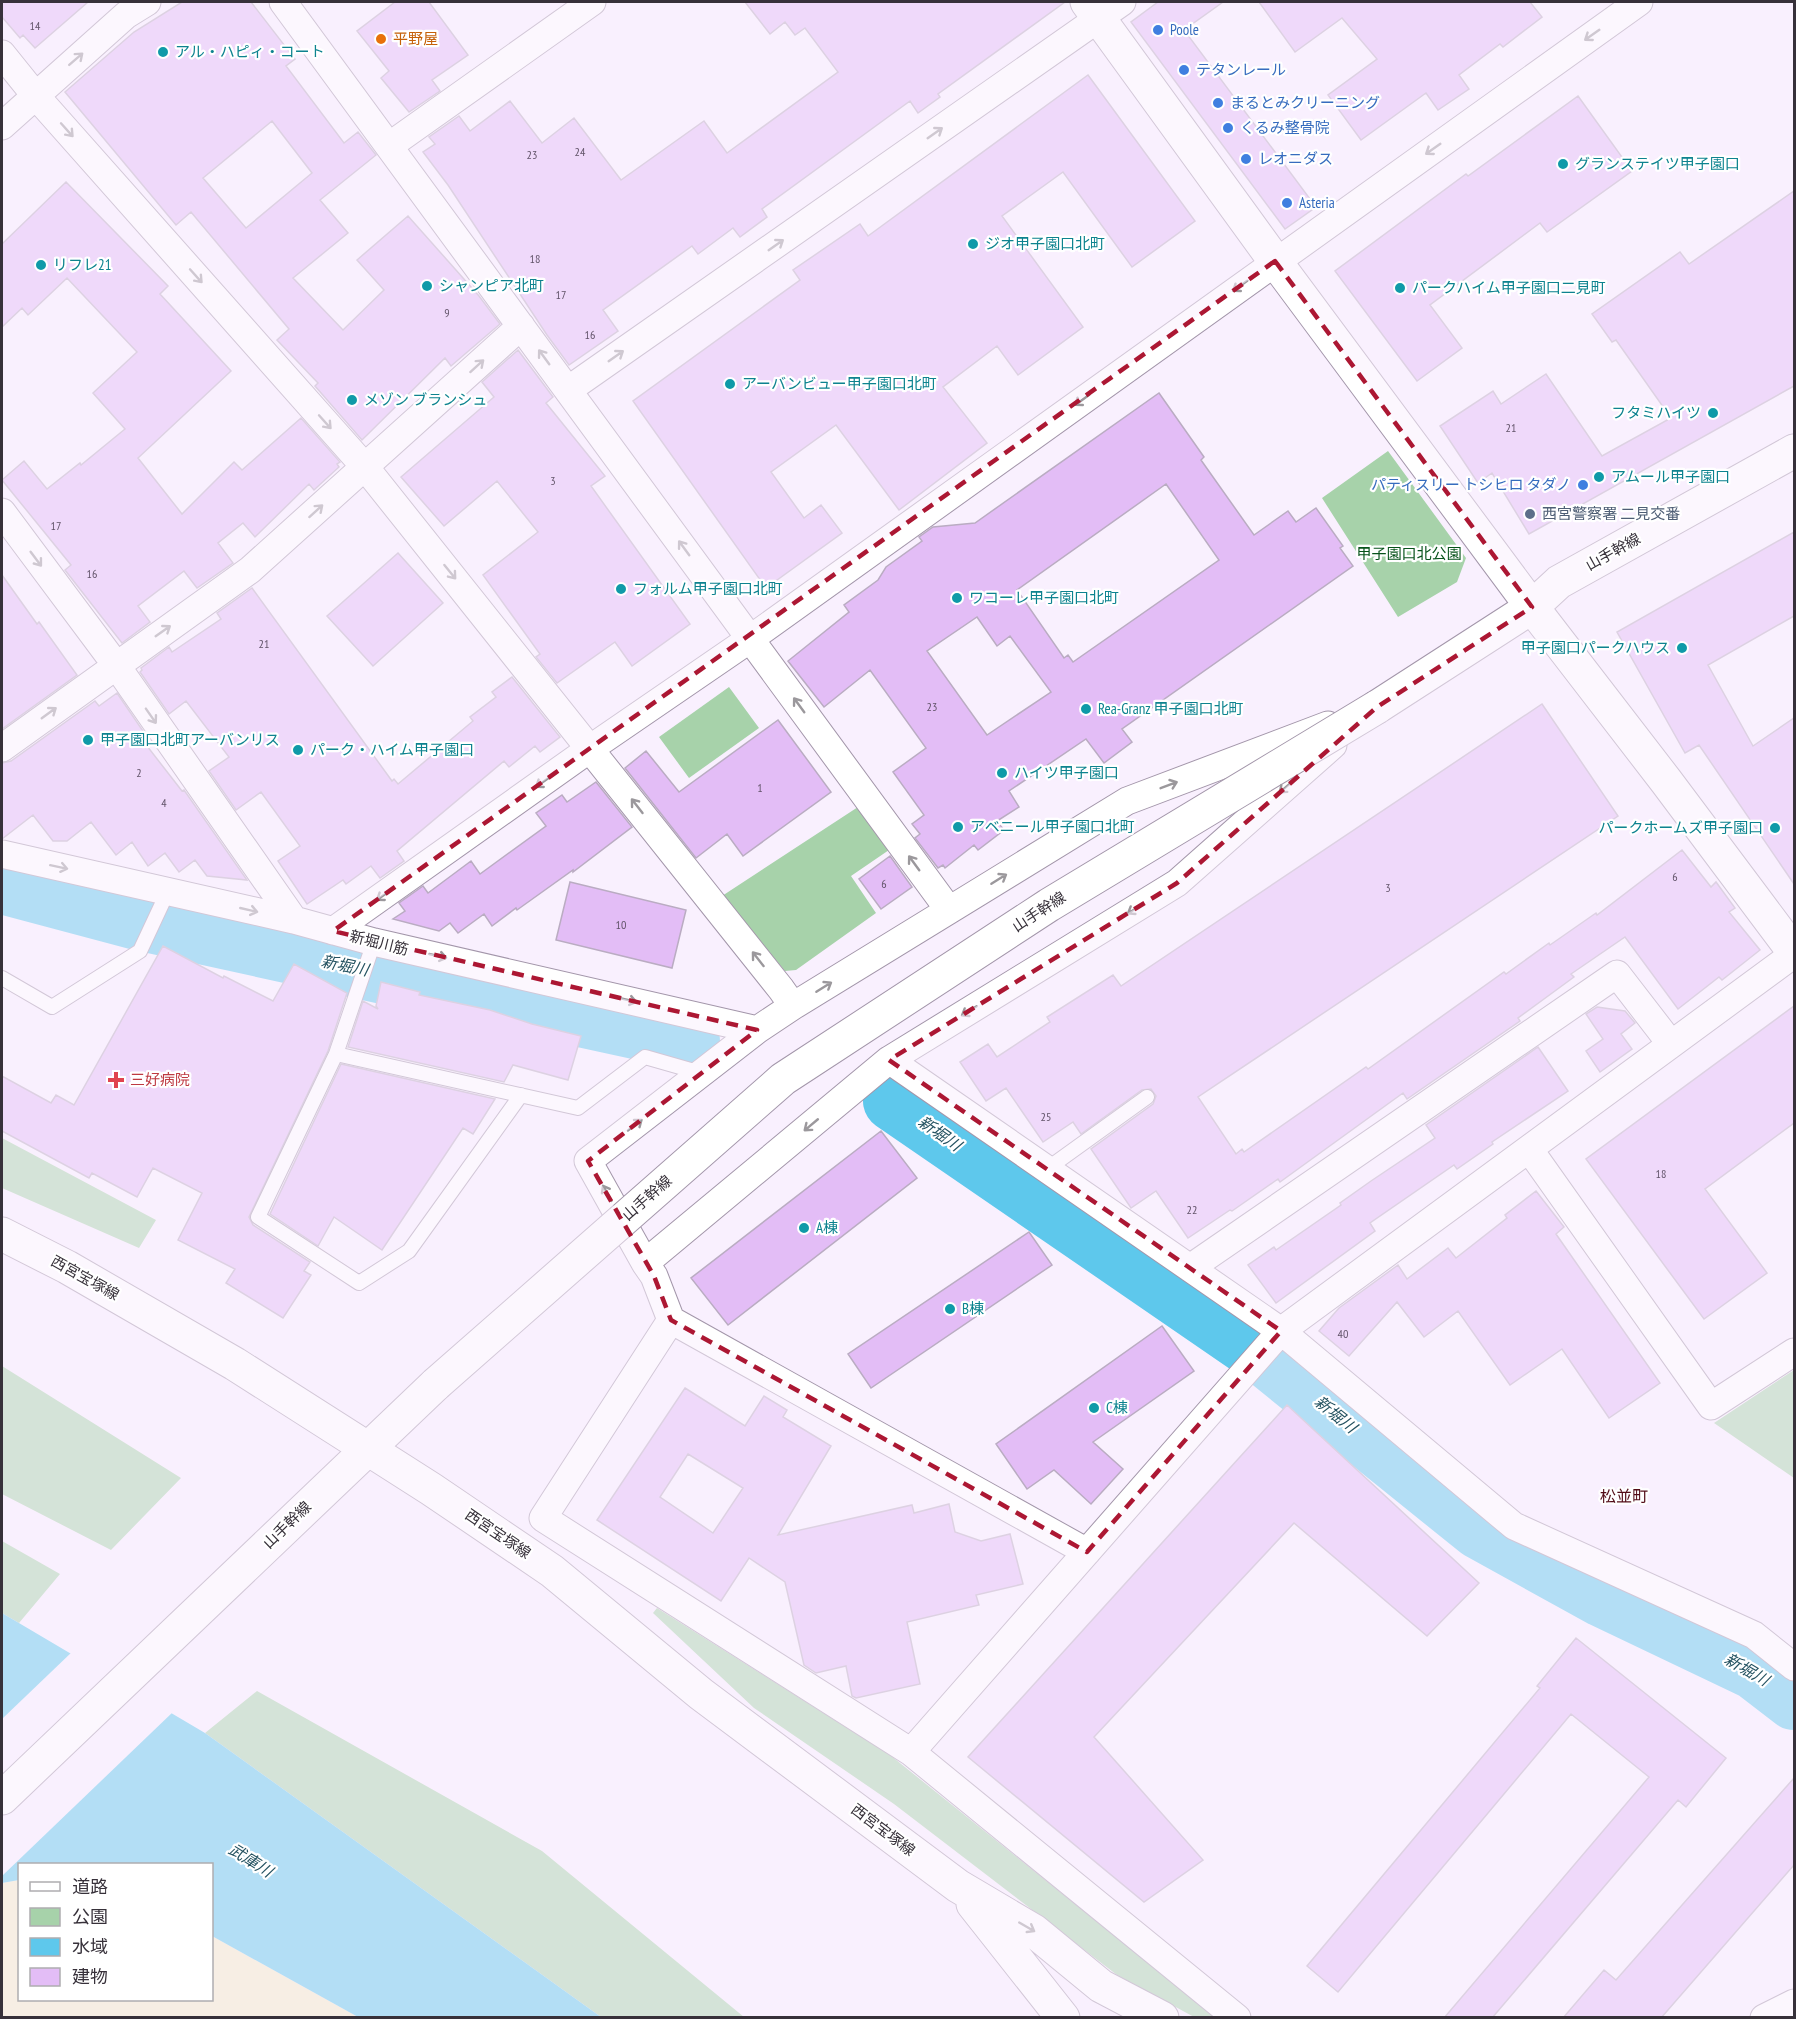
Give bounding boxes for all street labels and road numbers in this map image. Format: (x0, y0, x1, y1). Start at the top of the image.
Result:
street label: 山手幹線 (1582, 529, 1644, 574)
street label: 山手幹線 (1008, 887, 1069, 936)
street label: 新堀川筋 (348, 926, 411, 959)
street label: 山手幹線 (618, 1171, 676, 1224)
street label: 西宮宝塚線 (48, 1251, 123, 1304)
street label: 山手幹線 (258, 1497, 315, 1552)
street label: 西宮宝塚線 (462, 1505, 535, 1562)
street label: 西宮宝塚線 (848, 1799, 919, 1860)

